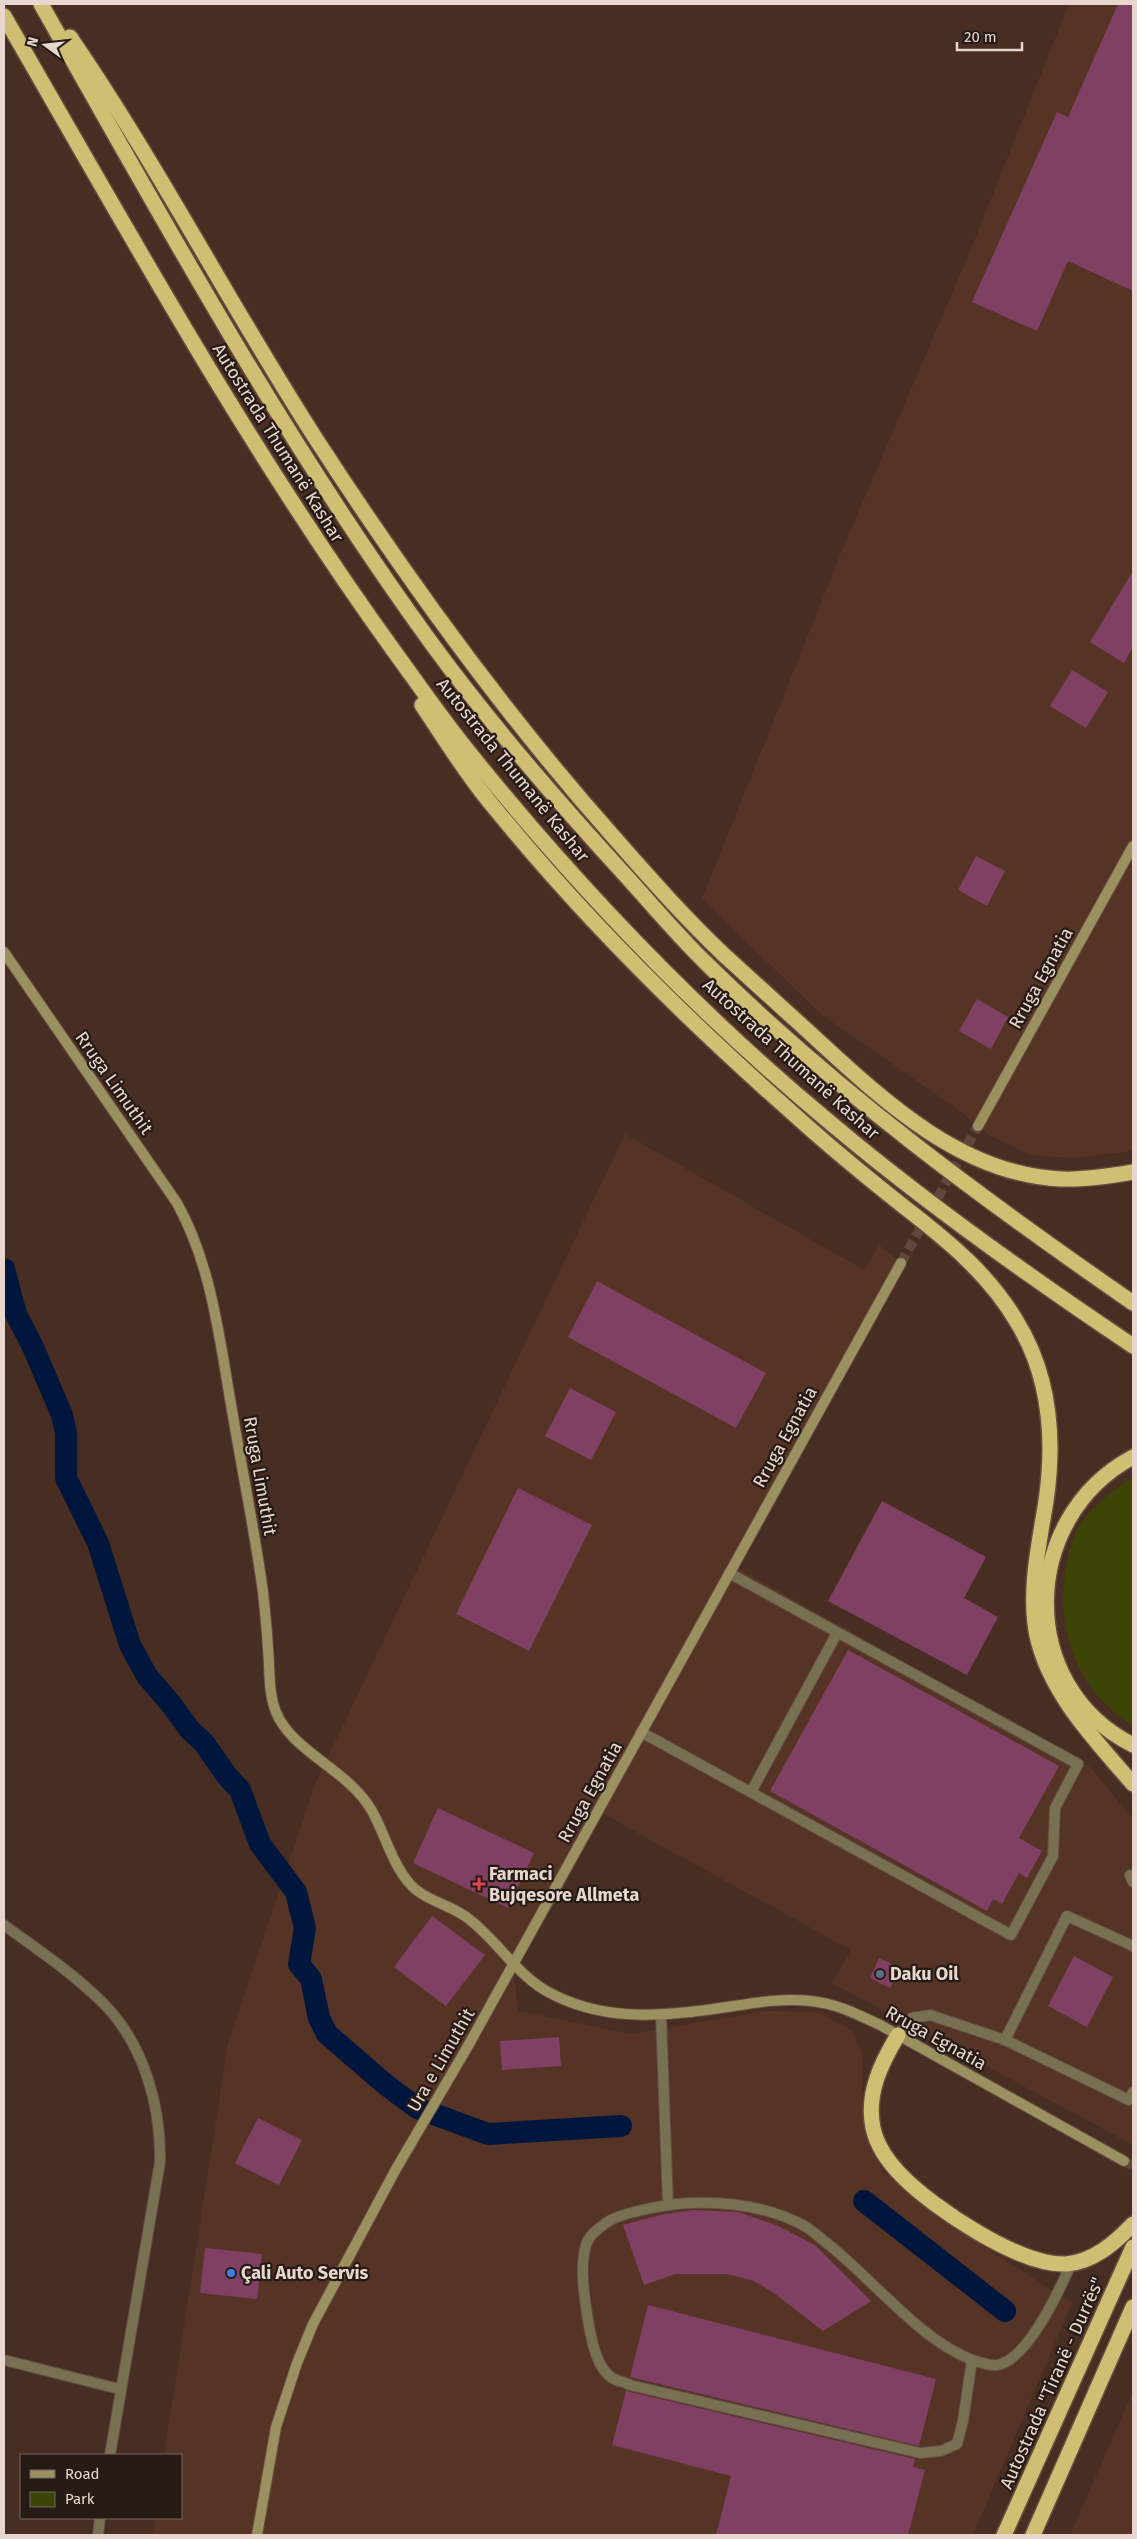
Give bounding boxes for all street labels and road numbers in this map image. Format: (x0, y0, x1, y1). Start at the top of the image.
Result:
street label: Autostrada Thumanë Kashar (208, 340, 348, 547)
street label: Autostrada Thumanë Kashar (432, 674, 594, 866)
street label: Rruga Egnatia (1004, 924, 1078, 1032)
street label: Autostrada Thumanë Kashar (698, 974, 884, 1144)
street label: Rruga Limuthit (70, 1027, 158, 1139)
street label: Rruga Egnatia (748, 1383, 822, 1491)
street label: Rruga Limuthit (239, 1415, 281, 1538)
street label: Rruga Egnatia (553, 1738, 627, 1846)
street label: Rruga Egnatia (882, 2001, 990, 2075)
street label: Ura e Limuthit (402, 2004, 480, 2116)
street label: Autostrada "Tiranë - Durrës" (995, 2274, 1109, 2492)

